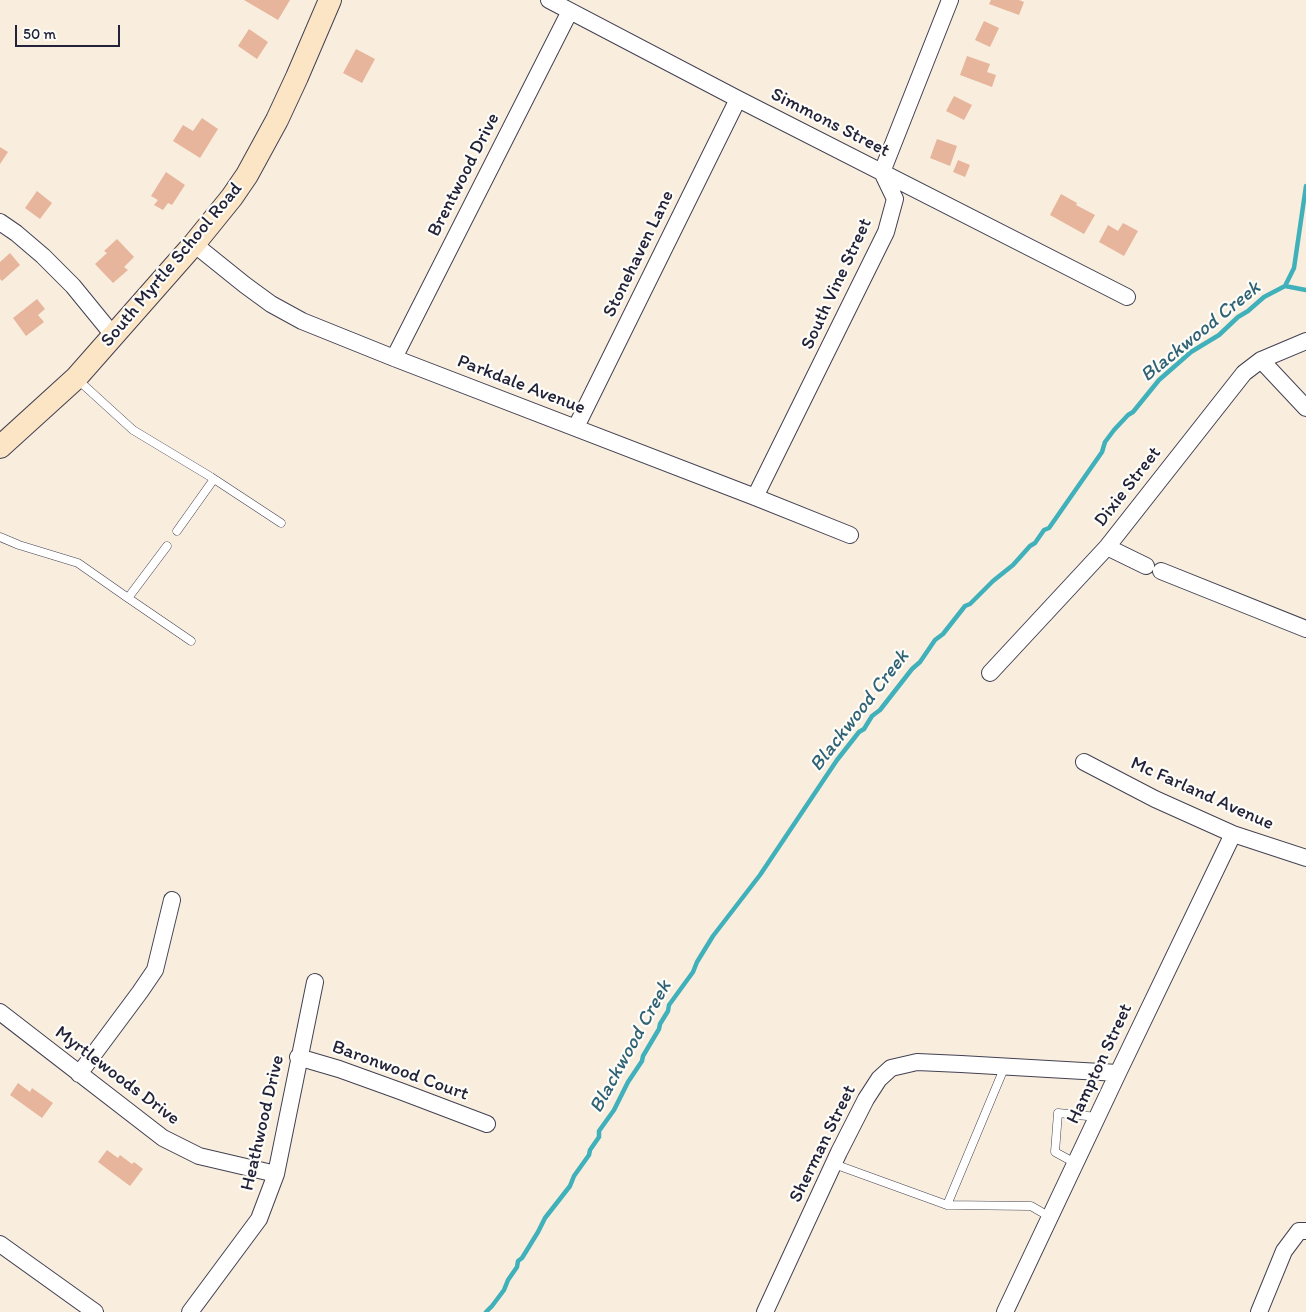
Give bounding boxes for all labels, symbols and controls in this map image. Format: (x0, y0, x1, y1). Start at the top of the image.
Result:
scale bar (18, 15, 122, 47)
text: 50 m (23, 25, 56, 43)
street label: Simmons Street (767, 83, 893, 163)
street label: Brentwood Drive (423, 109, 505, 241)
street label: South Myrtle School Road (96, 178, 248, 352)
street label: Stonehaven Lane (598, 187, 680, 321)
street label: South Vine Street (797, 215, 877, 353)
water label: Blackwood Creek (1136, 276, 1266, 388)
street label: Parkdale Avenue (454, 350, 588, 420)
street label: Dixie Street (1090, 442, 1166, 532)
water label: Blackwood Creek (805, 646, 915, 776)
street label: Mc Farland Avenue (1127, 752, 1277, 836)
water label: Blackwood Creek (585, 977, 677, 1117)
street label: Hampton Street (1062, 1000, 1138, 1128)
street label: Myrtlewoods Drive (50, 1022, 184, 1130)
street label: Baronwood Court (329, 1036, 471, 1106)
street label: Heathwood Drive (236, 1053, 290, 1193)
street label: Sherman Street (785, 1082, 861, 1206)

